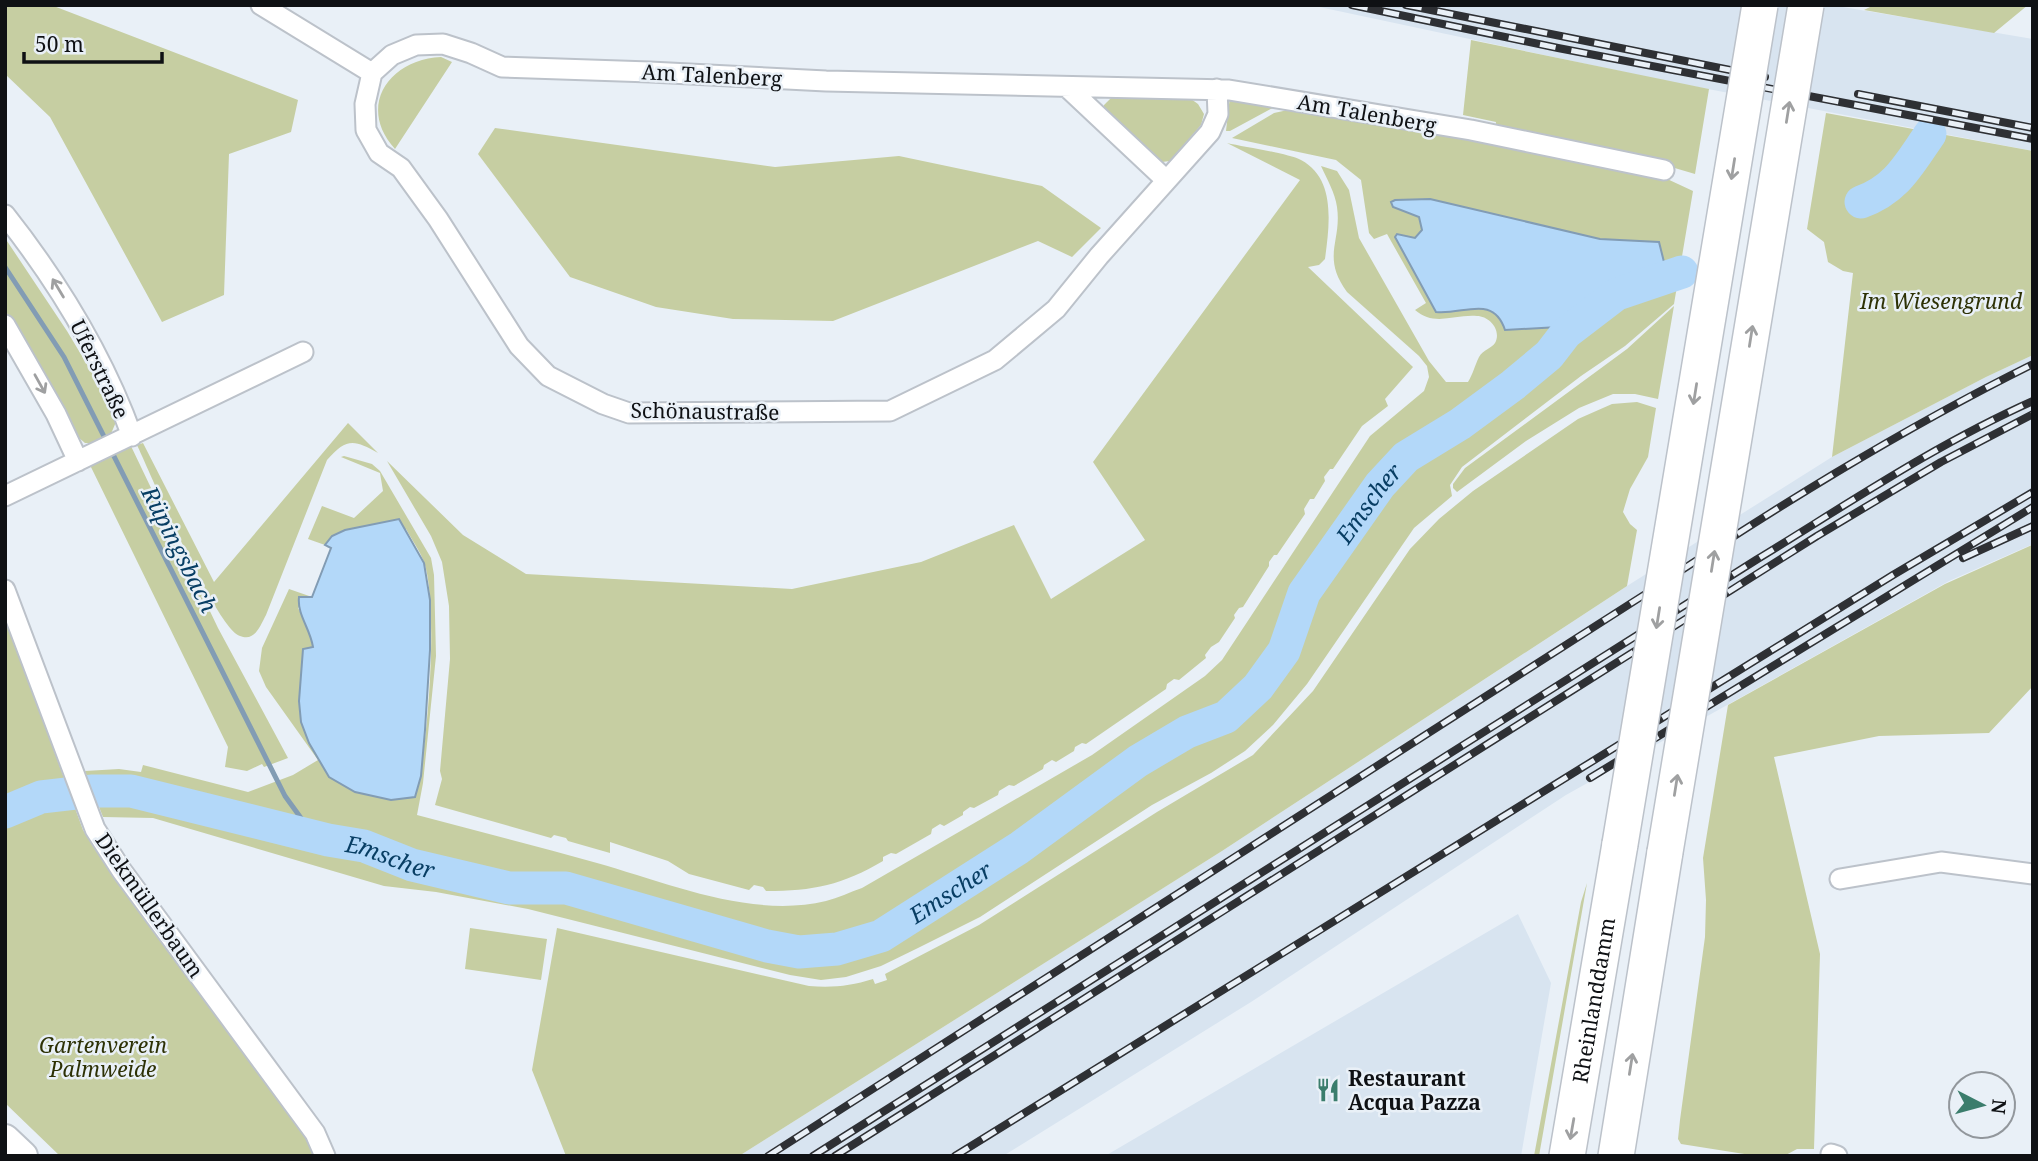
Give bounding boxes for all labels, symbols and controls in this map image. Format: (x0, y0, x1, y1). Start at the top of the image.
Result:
scale bar (24, 21, 163, 65)
text: 50 m (35, 30, 84, 58)
street label: Am Talenberg (641, 57, 784, 93)
street label: Am Talenberg (1295, 87, 1439, 139)
one-way arrow (1782, 101, 1795, 124)
one-way arrow (1726, 157, 1739, 180)
one-way arrow (50, 278, 64, 298)
park label: Im Wiesengrund (1859, 287, 2023, 315)
street label: Uferstraße (64, 315, 136, 423)
one-way arrow (1745, 325, 1758, 348)
one-way arrow (33, 374, 47, 394)
one-way arrow (1688, 382, 1701, 405)
street label: Schönaustraße (630, 396, 780, 426)
water label: Emscher (1327, 456, 1409, 550)
water label: Rüpingsbach (134, 479, 226, 618)
one-way arrow (1707, 550, 1720, 573)
one-way arrow (1651, 606, 1664, 629)
one-way arrow (1670, 774, 1683, 797)
street label: Diekmüllerbaum (90, 827, 211, 983)
water label: Emscher (342, 827, 438, 886)
water label: Emscher (902, 853, 998, 931)
street label: Rheinlanddamm (1566, 915, 1621, 1085)
park label: Gartenverein Palmweide (39, 1031, 167, 1083)
one-way arrow (1625, 1053, 1638, 1076)
place label: Restaurant Acqua Pazza (1348, 1064, 1481, 1116)
north arrow (1947, 1070, 2017, 1140)
restaurant icon: Restaurant Acqua Pazza (1314, 1076, 1342, 1104)
text: N (1985, 1098, 2013, 1116)
one-way arrow (1565, 1117, 1578, 1140)

